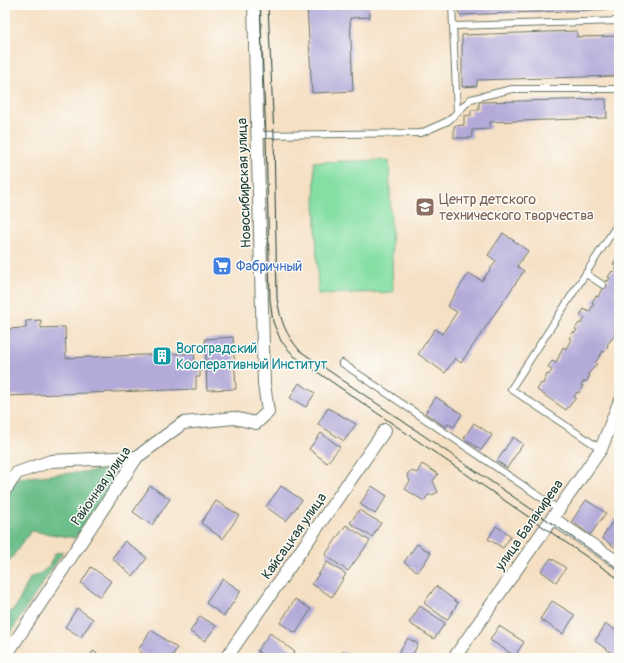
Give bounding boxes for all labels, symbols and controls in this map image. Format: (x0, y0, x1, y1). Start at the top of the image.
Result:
street label: Новосибирская улица (233, 118, 255, 248)
place label: Центр детского технического творчества (439, 191, 594, 224)
school or university icon: Центр детского технического творчества (414, 196, 436, 218)
supermarket icon: Фабричный (211, 255, 233, 277)
place label: Фабричный (236, 258, 302, 275)
place label: Вогоградский Кооперативный Институт (176, 340, 328, 373)
building icon: Вогоградский Кооперативный Институт (151, 345, 173, 367)
street label: Районная улица (67, 443, 135, 529)
street label: улица Балакирева (491, 476, 567, 575)
street label: Кайсацкая улица (258, 489, 330, 583)

